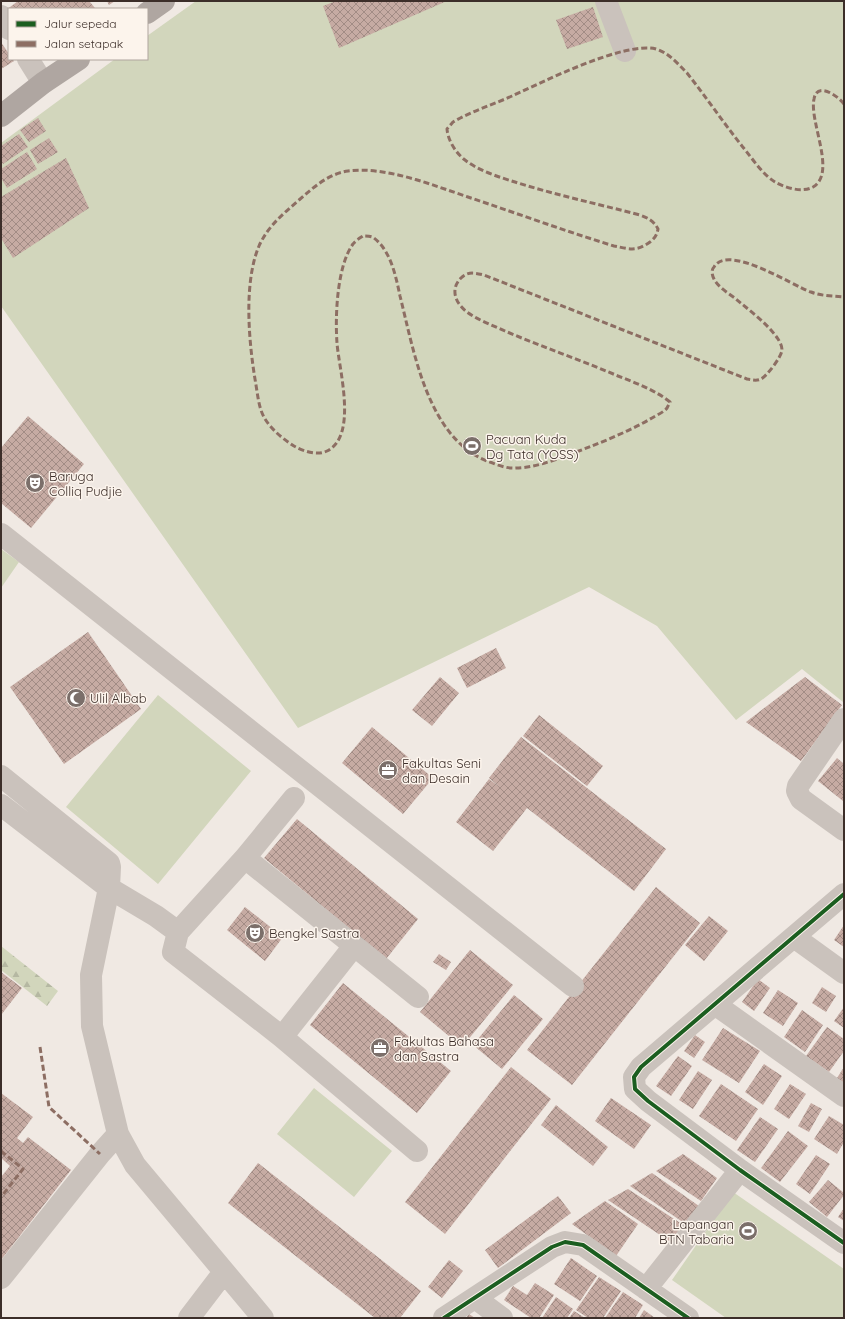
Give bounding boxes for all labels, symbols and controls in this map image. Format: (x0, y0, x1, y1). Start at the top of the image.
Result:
legend (8, 8, 148, 60)
text: Jalur sepeda (44, 16, 117, 31)
text: Jalan setapak (44, 36, 123, 51)
place label: Pacuan Kuda Dg Tata (YOSS) (486, 431, 579, 462)
sports icon: Pacuan Kuda Dg Tata (YOSS) (461, 435, 483, 457)
place label: Baruga Colliq Pudjie (49, 468, 122, 499)
theatre icon: Baruga Colliq Pudjie (24, 472, 46, 494)
mosque icon: Ulil Albab (65, 687, 87, 709)
place label: Ulil Albab (90, 690, 147, 706)
place label: Fakultas Seni dan Desain (402, 755, 481, 786)
office icon: Fakultas Seni dan Desain (377, 759, 399, 781)
theatre icon: Bengkel Sastra (244, 922, 266, 944)
place label: Bengkel Sastra (269, 925, 359, 941)
place label: Fakultas Bahasa dan Sastra (394, 1033, 494, 1064)
office icon: Fakultas Bahasa dan Sastra (369, 1037, 391, 1059)
place label: Lapangan BTN Tabaria (659, 1216, 734, 1247)
sports icon: Lapangan BTN Tabaria (737, 1220, 759, 1242)

